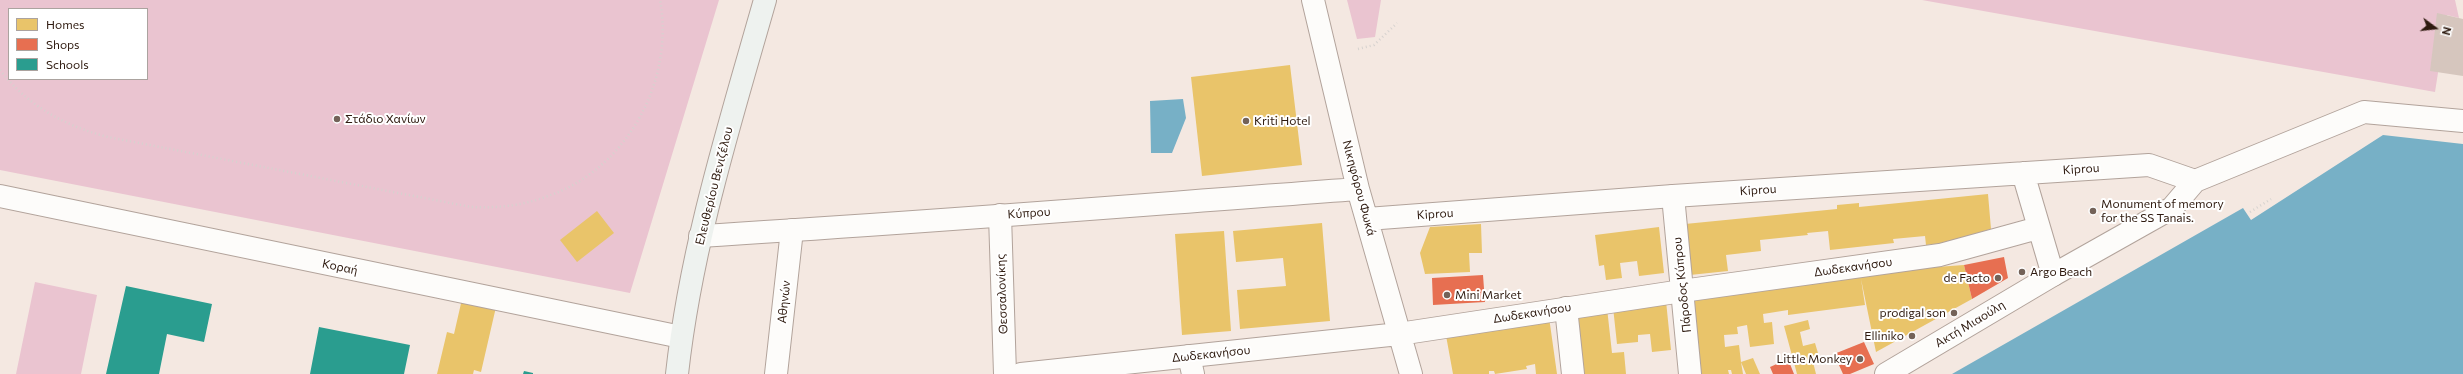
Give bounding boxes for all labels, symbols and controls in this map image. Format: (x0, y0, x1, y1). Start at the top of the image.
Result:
legend (8, 8, 148, 80)
north arrow (2415, 8, 2455, 48)
text: Homes (46, 17, 84, 31)
text: N (2440, 26, 2454, 37)
text: Shops (46, 37, 80, 51)
text: Schools (46, 57, 89, 71)
place label: Στάδιο Χανίων (345, 112, 426, 126)
marker: Στάδιο Χανίων (332, 114, 342, 124)
place label: Kriti Hotel (1254, 114, 1311, 128)
marker: Kriti Hotel (1241, 116, 1251, 126)
street label: Ελευθερίου Βενιζέλου (692, 125, 736, 247)
street label: Νικηφόρου Φωκά (1339, 139, 1379, 237)
street label: Kiprou (2062, 161, 2100, 177)
street label: Kiprou (1739, 182, 1777, 198)
place label: Monument of memory for the SS Tanais. (2101, 197, 2224, 225)
street label: Κύπρου (1007, 204, 1051, 222)
street label: Kiprou (1416, 206, 1454, 222)
marker: Monument of memory for the SS Tanais. (2088, 206, 2098, 216)
street label: Πάροδος Κύπρου (1670, 236, 1694, 334)
street label: Θεσσαλονίκης (993, 254, 1011, 334)
street label: Δωδεκανήσου (1813, 254, 1893, 280)
street label: Κοραή (321, 256, 359, 278)
place label: Argo Beach (2030, 265, 2092, 279)
marker: Argo Beach (2017, 267, 2027, 277)
place label: de Facto (1944, 271, 1990, 285)
marker: de Facto (1993, 273, 2003, 283)
street label: Αθηνών (775, 280, 793, 324)
place label: Mini Market (1455, 288, 1522, 302)
marker: Mini Market (1442, 290, 1452, 300)
street label: Ακτή Μιαούλη (1932, 297, 2008, 351)
street label: Δωδεκανήσου (1492, 300, 1572, 326)
place label: prodigal son (1880, 306, 1946, 320)
marker: prodigal son (1949, 308, 1959, 318)
place label: Elliniko (1864, 329, 1904, 343)
marker: Elliniko (1907, 331, 1917, 341)
street label: Δωδεκανήσου (1171, 343, 1251, 365)
place label: Little Monkey (1776, 352, 1852, 366)
marker: Little Monkey (1855, 354, 1865, 364)

